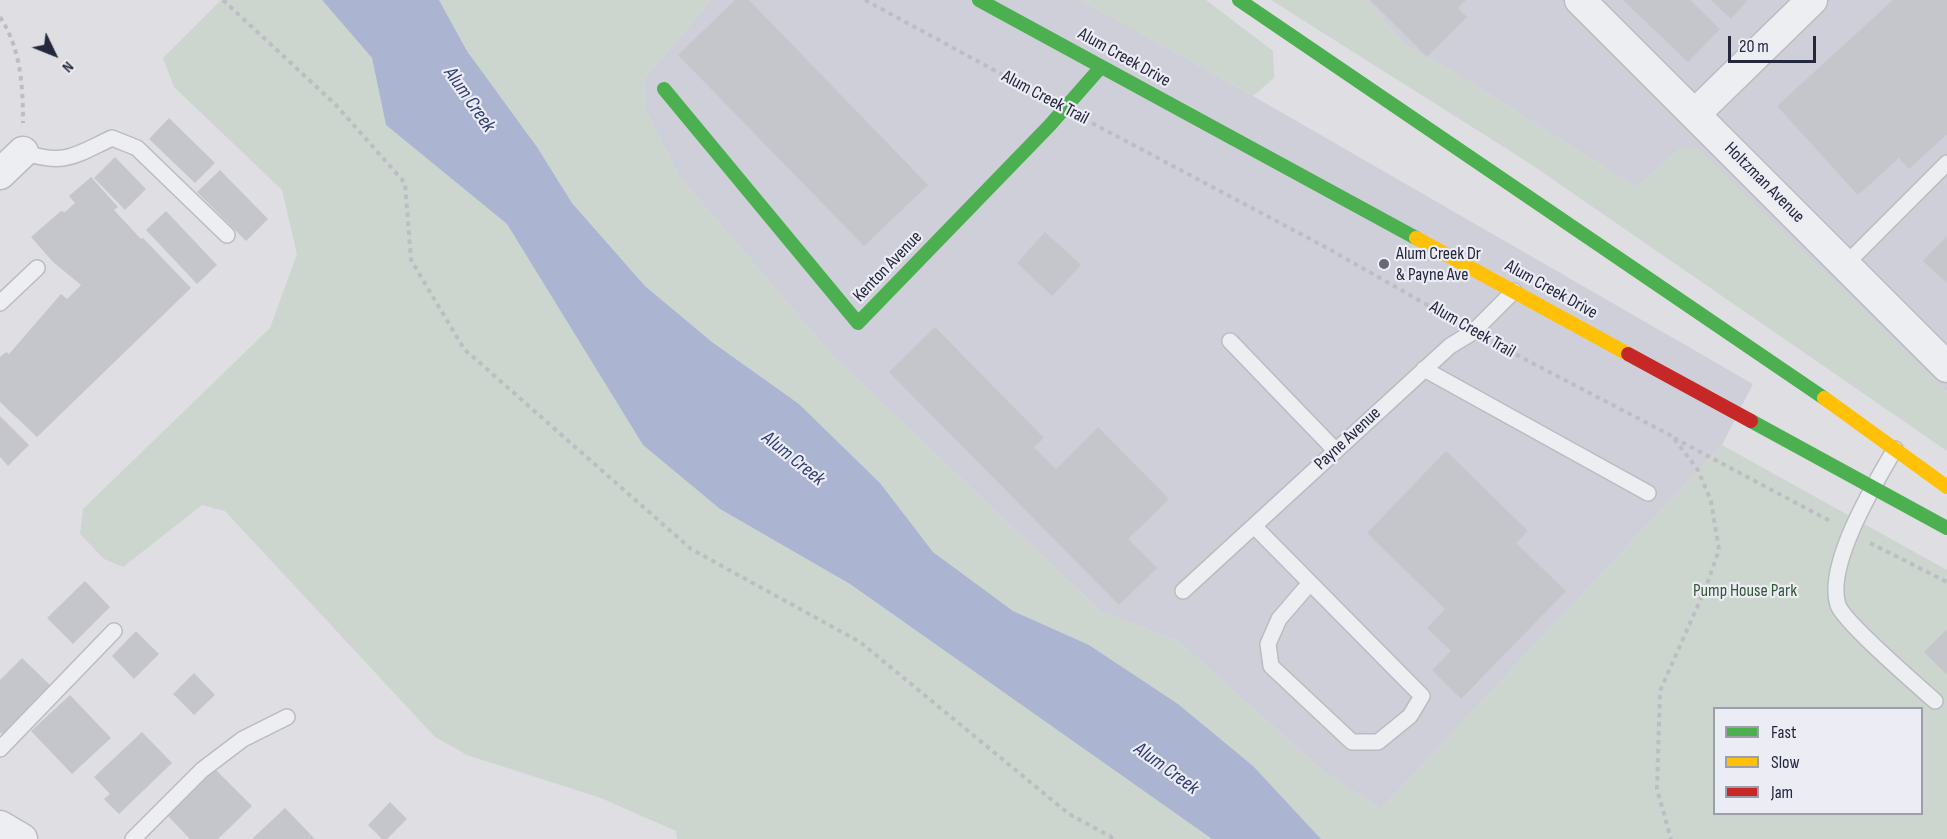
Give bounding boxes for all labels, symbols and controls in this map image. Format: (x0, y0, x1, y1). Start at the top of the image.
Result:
north arrow (24, 24, 84, 84)
street label: Alum Creek Drive (1074, 24, 1174, 92)
scale bar (1731, 24, 1820, 62)
text: 20 m (1739, 36, 1769, 57)
text: N (58, 57, 77, 76)
water label: Alum Creek (438, 63, 500, 137)
street label: Alum Creek Trail (998, 66, 1092, 130)
street label: Holtzman Avenue (1719, 138, 1809, 228)
street label: Kenton Avenue (849, 227, 927, 307)
place label: Alum Creek Dr & Payne Ave (1396, 243, 1481, 286)
street label: Alum Creek Drive (1501, 256, 1601, 324)
marker: Alum Creek Dr & Payne Ave (1377, 257, 1391, 271)
street label: Alum Creek Trail (1425, 297, 1519, 363)
street label: Payne Avenue (1310, 403, 1386, 475)
water label: Alum Creek (757, 426, 829, 492)
park label: Pump House Park (1693, 580, 1797, 602)
legend (1713, 707, 1923, 815)
text: Fast (1771, 722, 1796, 743)
water label: Alum Creek (1129, 738, 1203, 800)
text: Slow (1771, 752, 1800, 773)
text: Jam (1771, 782, 1793, 803)

